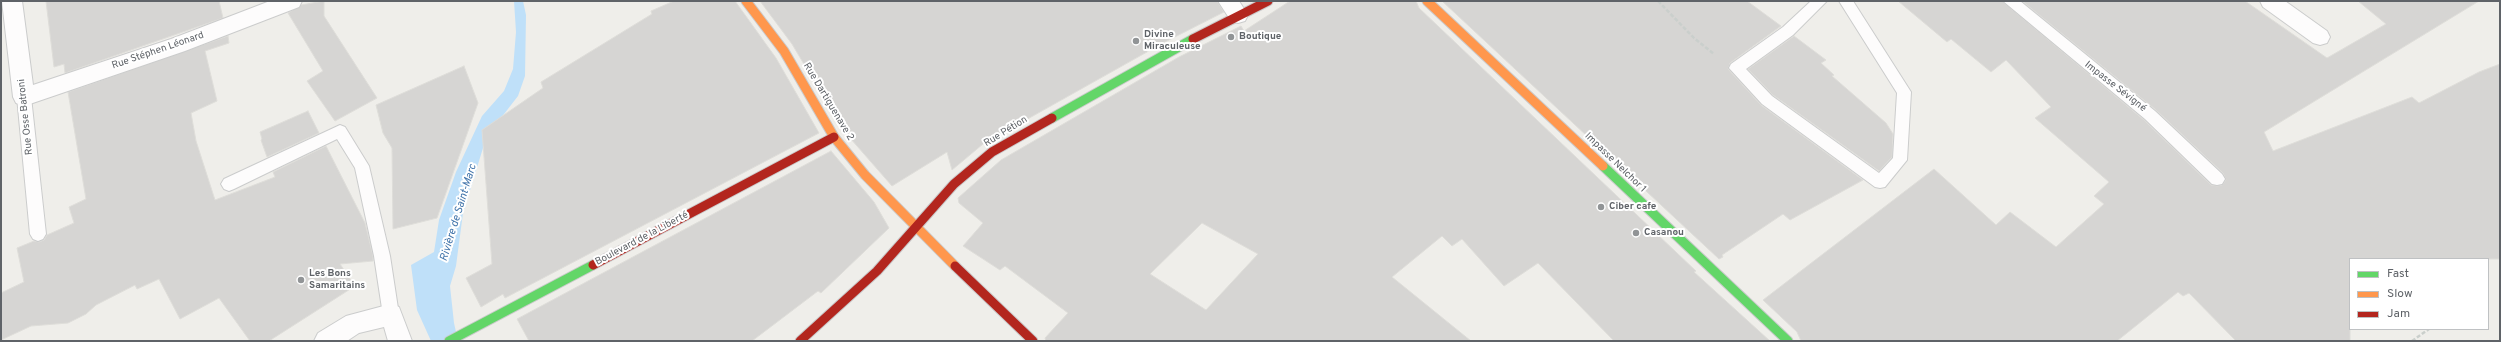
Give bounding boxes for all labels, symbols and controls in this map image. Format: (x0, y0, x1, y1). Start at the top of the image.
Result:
place label: Divine Miraculeuse (1144, 29, 1201, 52)
street label: Rue Stéphen Léonard (110, 30, 206, 72)
place label: Boutique (1239, 31, 1281, 43)
marker: Boutique (1226, 32, 1236, 42)
marker: Divine Miraculeuse (1131, 36, 1141, 46)
street label: Impasse Sévigné (2082, 59, 2148, 115)
street label: Rue Dartiguenave 2 (800, 61, 856, 143)
street label: Rue Osse Batroni (16, 78, 36, 156)
street label: Rue Pétion (982, 114, 1030, 150)
street label: Impasse Nelchor 1 (1582, 131, 1648, 195)
water label: Rivière de Saint-Marc (438, 163, 480, 263)
place label: Ciber cafe (1609, 201, 1656, 213)
marker: Ciber cafe (1596, 202, 1606, 212)
street label: Boulevard de la Liberté (593, 209, 691, 269)
place label: Casanou (1644, 227, 1684, 239)
marker: Casanou (1631, 228, 1641, 238)
legend (2349, 258, 2489, 330)
text: Fast (2387, 266, 2409, 282)
place label: Les Bons Samaritains (309, 268, 365, 292)
marker: Les Bons Samaritains (296, 275, 306, 285)
text: Slow (2387, 286, 2413, 302)
text: Jam (2387, 306, 2410, 322)

